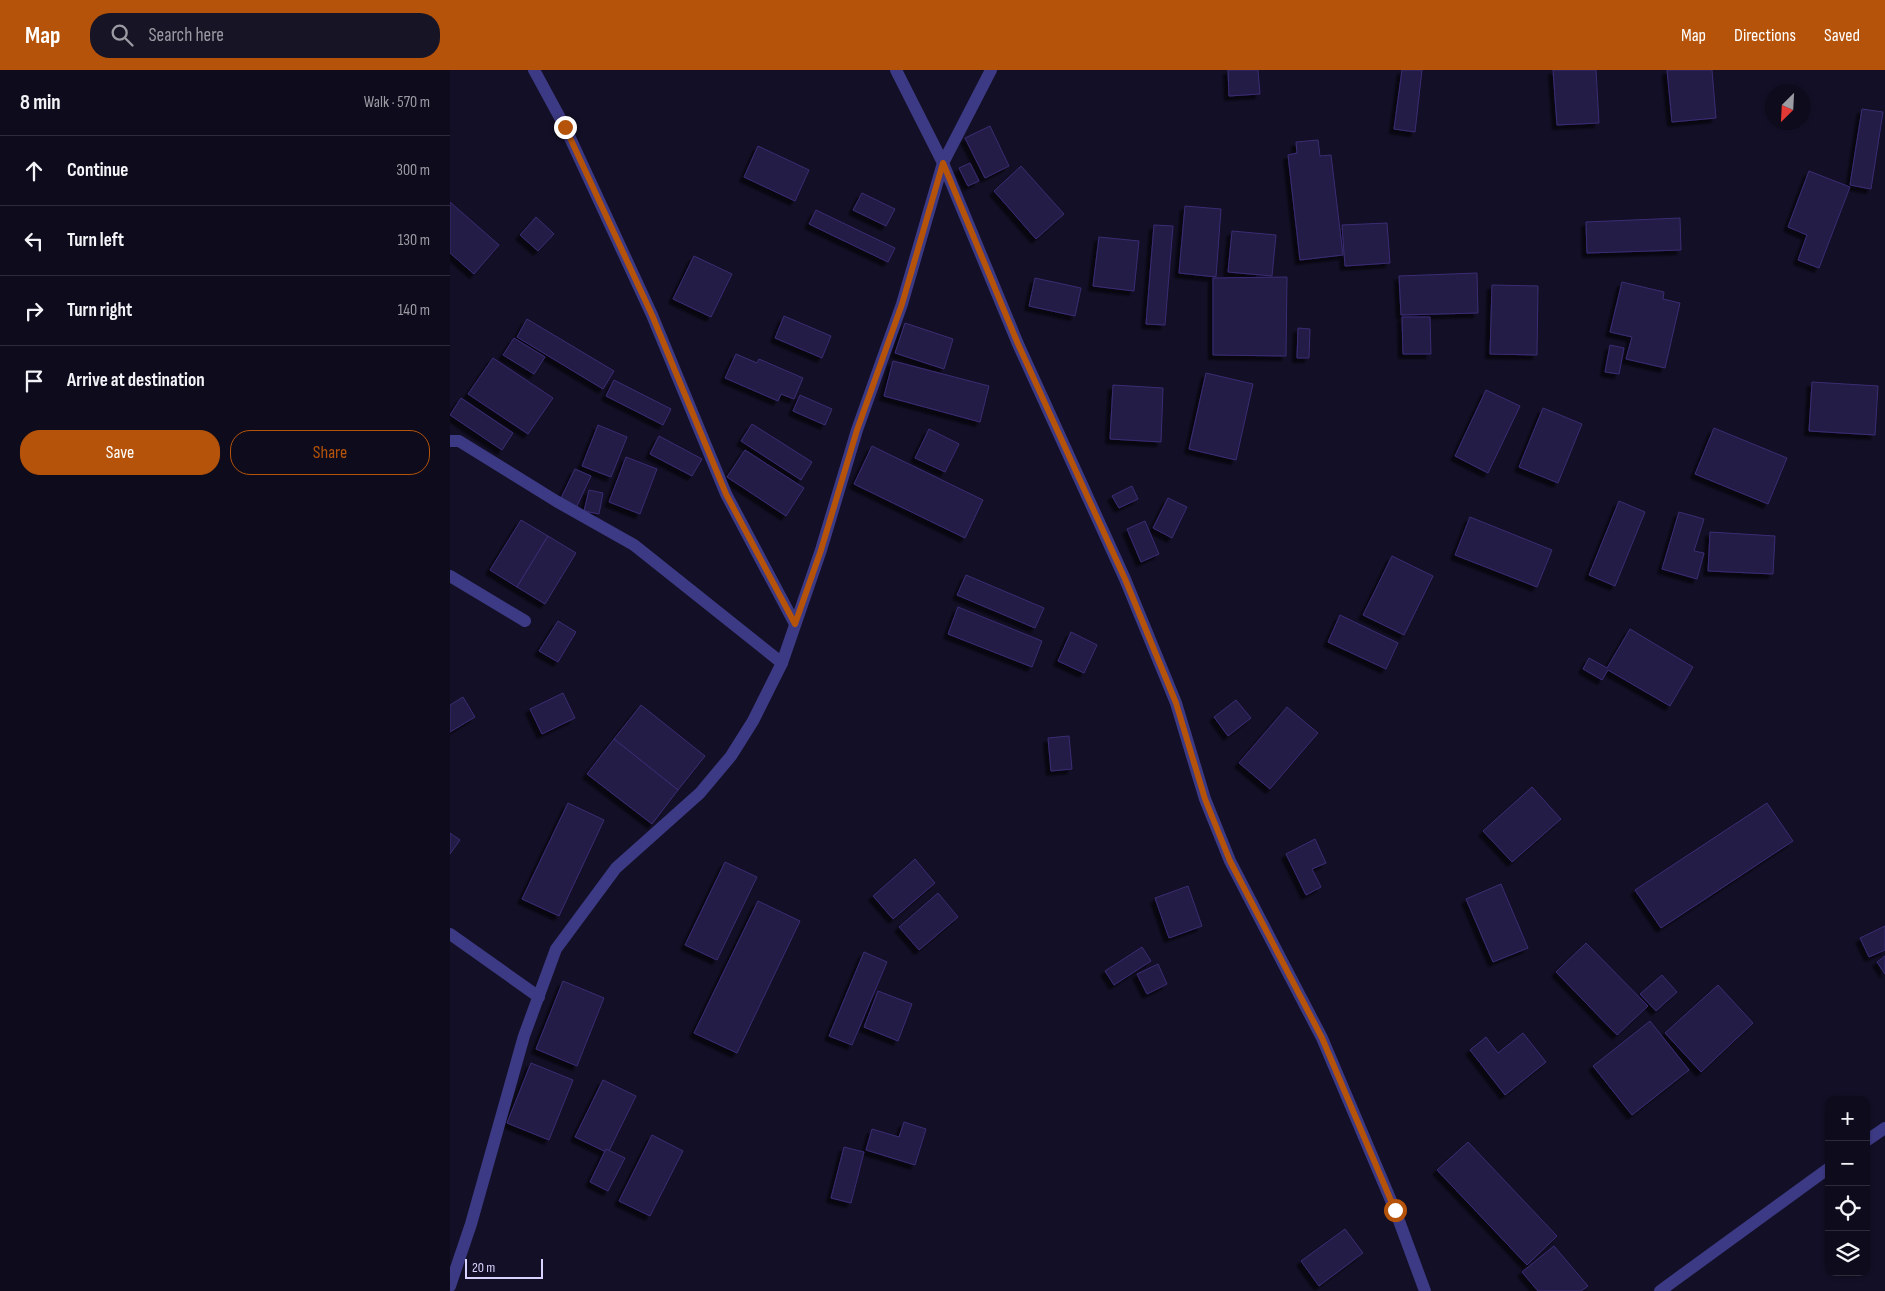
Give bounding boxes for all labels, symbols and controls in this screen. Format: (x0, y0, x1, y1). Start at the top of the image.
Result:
search box (90, 13, 440, 58)
text: Map (25, 21, 60, 50)
icon: search (108, 21, 136, 49)
text: Search here (148, 24, 224, 47)
text: Map (1681, 25, 1706, 46)
text: Directions (1734, 25, 1796, 46)
text: Saved (1824, 25, 1860, 46)
north arrow (1765, 85, 1810, 130)
text: 8 min (20, 90, 61, 115)
text: Walk · 570 m (364, 93, 430, 112)
route end (554, 116, 577, 139)
icon: ahead (20, 157, 48, 185)
text: Continue (67, 159, 128, 182)
text: 300 m (396, 161, 430, 180)
icon: left (20, 227, 48, 255)
text: Turn left (67, 229, 124, 252)
text: 130 m (398, 231, 430, 250)
icon: right (20, 297, 48, 325)
text: Turn right (67, 299, 132, 322)
text: 140 m (398, 301, 430, 320)
icon: arrive (20, 367, 48, 395)
text: Arrive at destination (67, 369, 205, 392)
button: Save (20, 430, 220, 475)
button: Share (230, 430, 430, 475)
map controls (1825, 1096, 1870, 1276)
button: + (1825, 1096, 1870, 1141)
button: − (1825, 1141, 1870, 1186)
button: locate (1825, 1186, 1870, 1231)
route start (1384, 1199, 1407, 1222)
button: layers (1825, 1231, 1870, 1276)
scale bar (465, 1256, 542, 1279)
text: 20 m (472, 1259, 495, 1276)

